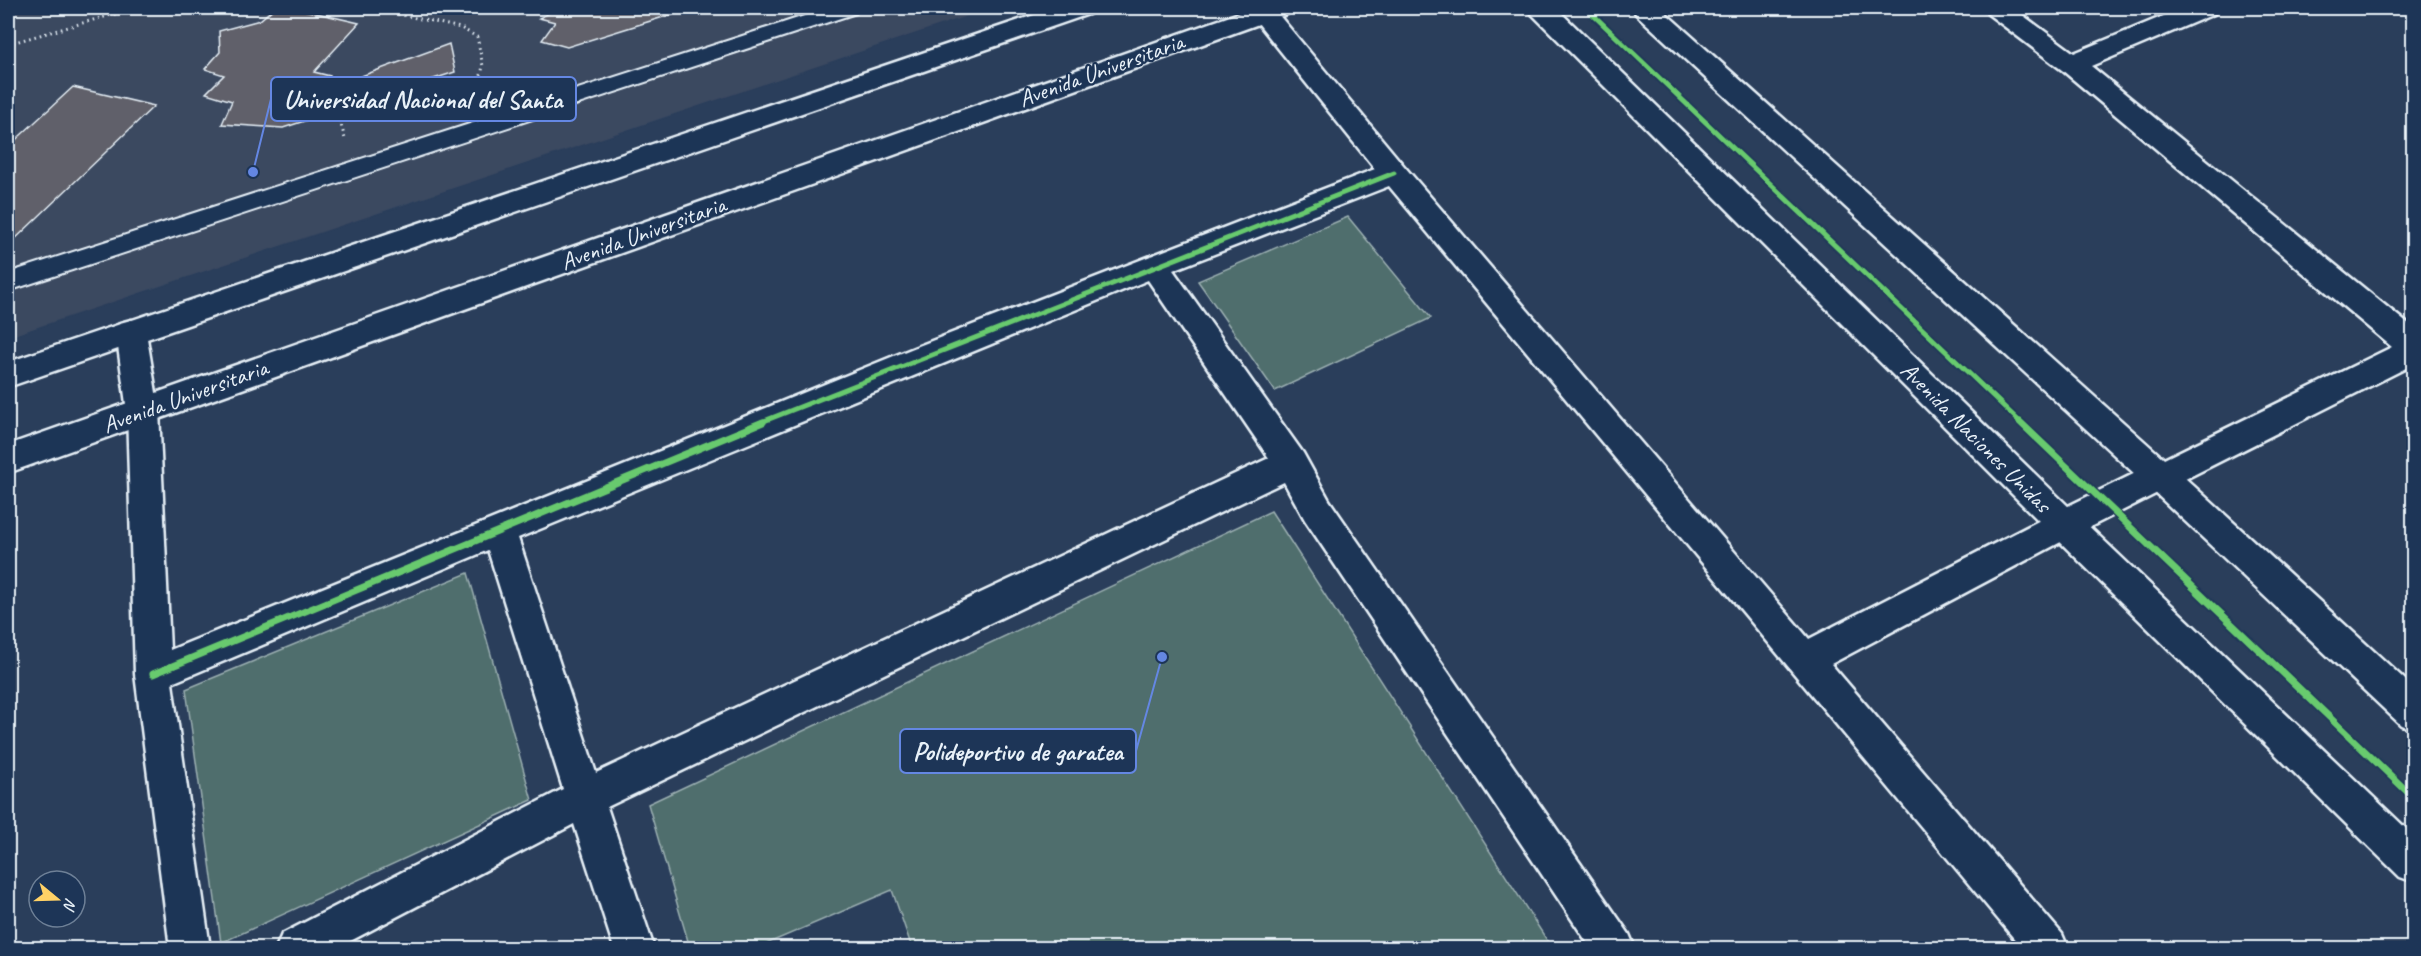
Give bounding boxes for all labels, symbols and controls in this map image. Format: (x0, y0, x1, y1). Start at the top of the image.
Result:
street label: Avenida Universitaria (1014, 26, 1190, 114)
callout: Universidad Nacional del Santa (271, 77, 576, 121)
text: Universidad Nacional del Santa (284, 83, 565, 116)
street label: Avenida Universitaria (556, 189, 732, 277)
street label: Avenida Universitaria (98, 352, 274, 440)
street label: Avenida Naciones Unidas (1894, 355, 2059, 520)
callout: Polideportivo de garatea (900, 729, 1136, 773)
text: Polideportivo de garatea (913, 735, 1125, 768)
north arrow (27, 869, 87, 929)
text: N (58, 896, 81, 914)

